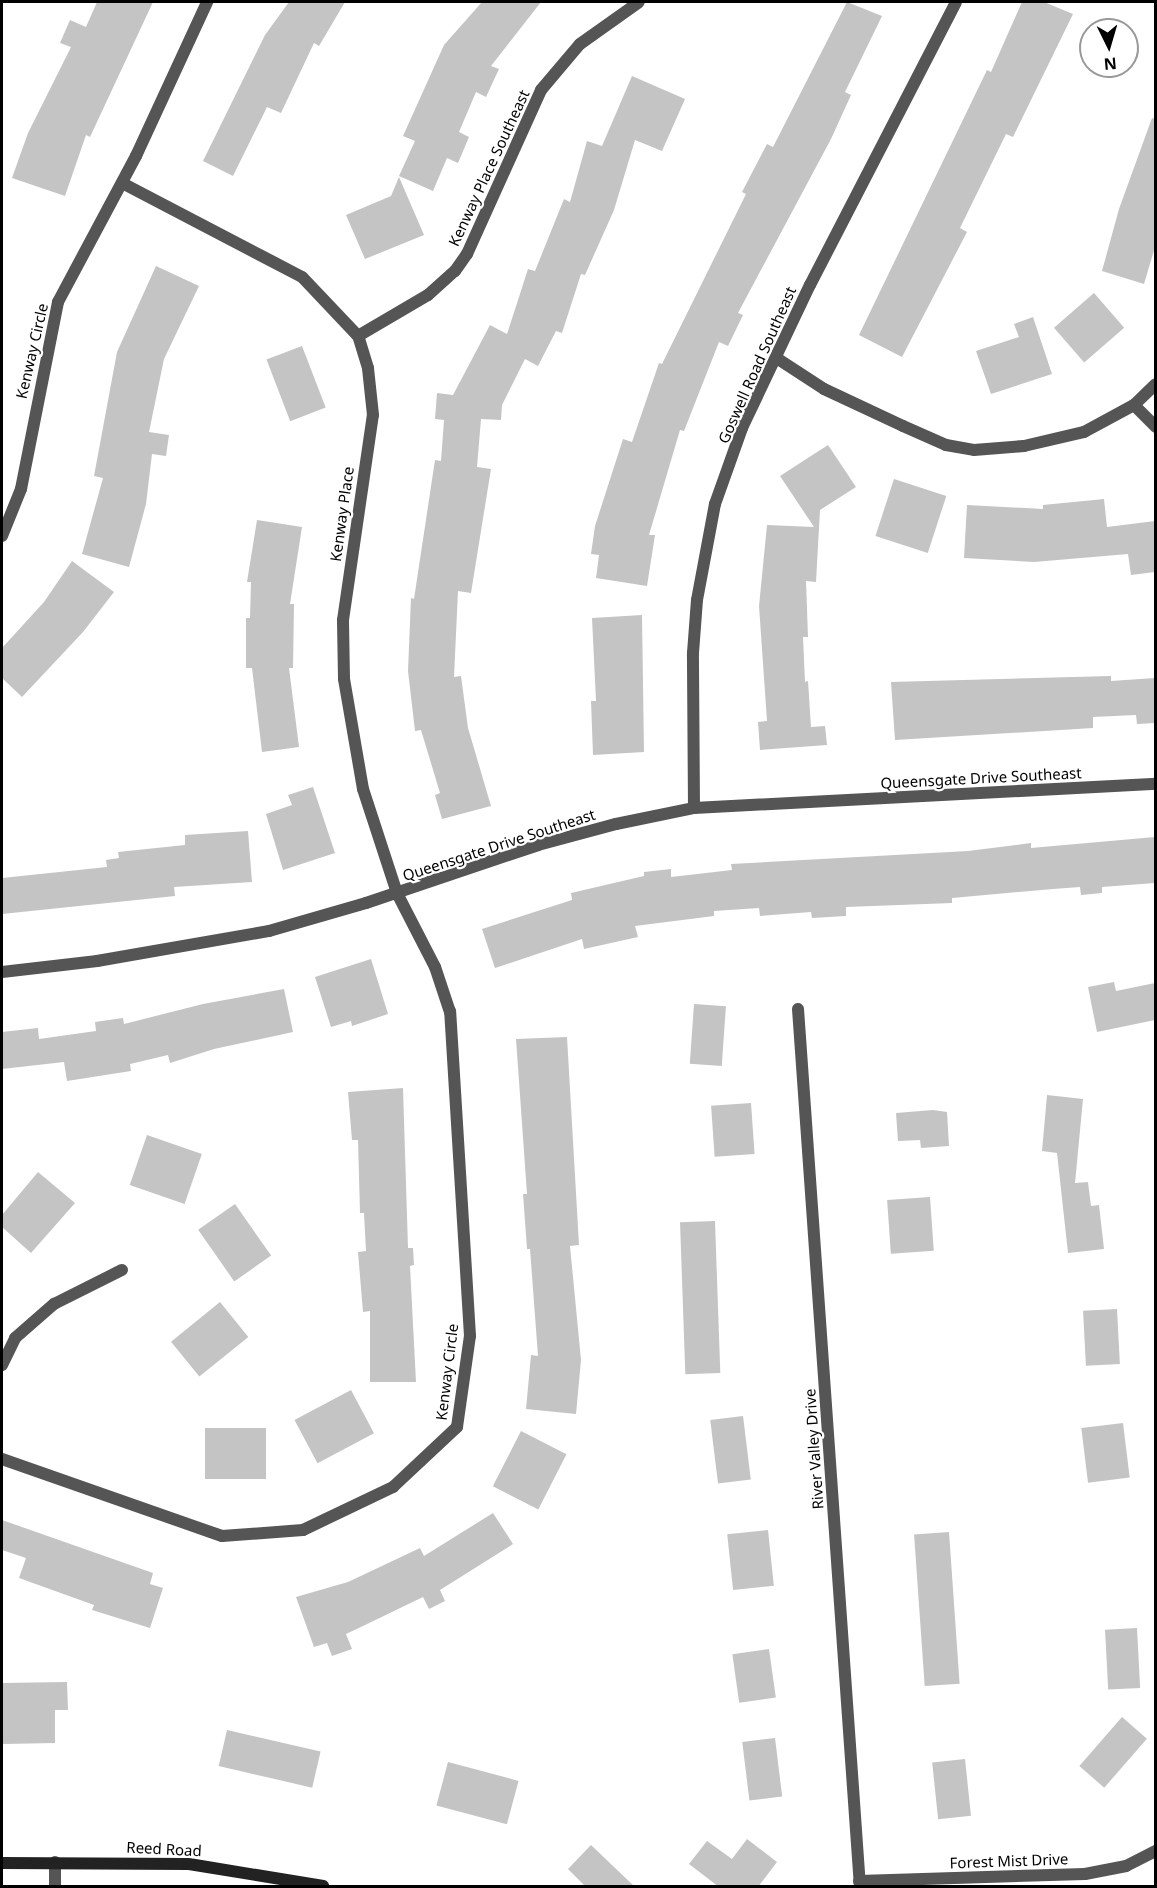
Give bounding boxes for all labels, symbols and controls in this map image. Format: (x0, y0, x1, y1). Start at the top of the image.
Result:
north arrow (1079, 18, 1139, 78)
text: N (1103, 52, 1118, 75)
street label: Kenway Place Southeast (445, 87, 533, 249)
street label: Goswell Road Southeast (714, 284, 800, 446)
street label: Kenway Circle (12, 301, 52, 401)
street label: Kenway Place (326, 465, 358, 563)
street label: Queensgate Drive Southeast (880, 764, 1082, 792)
street label: Queensgate Drive Southeast (400, 805, 598, 885)
street label: Kenway Circle (432, 1322, 462, 1422)
street label: River Valley Drive (801, 1388, 827, 1510)
street label: Reed Road (126, 1838, 202, 1860)
street label: Forest Mist Drive (949, 1850, 1069, 1872)

